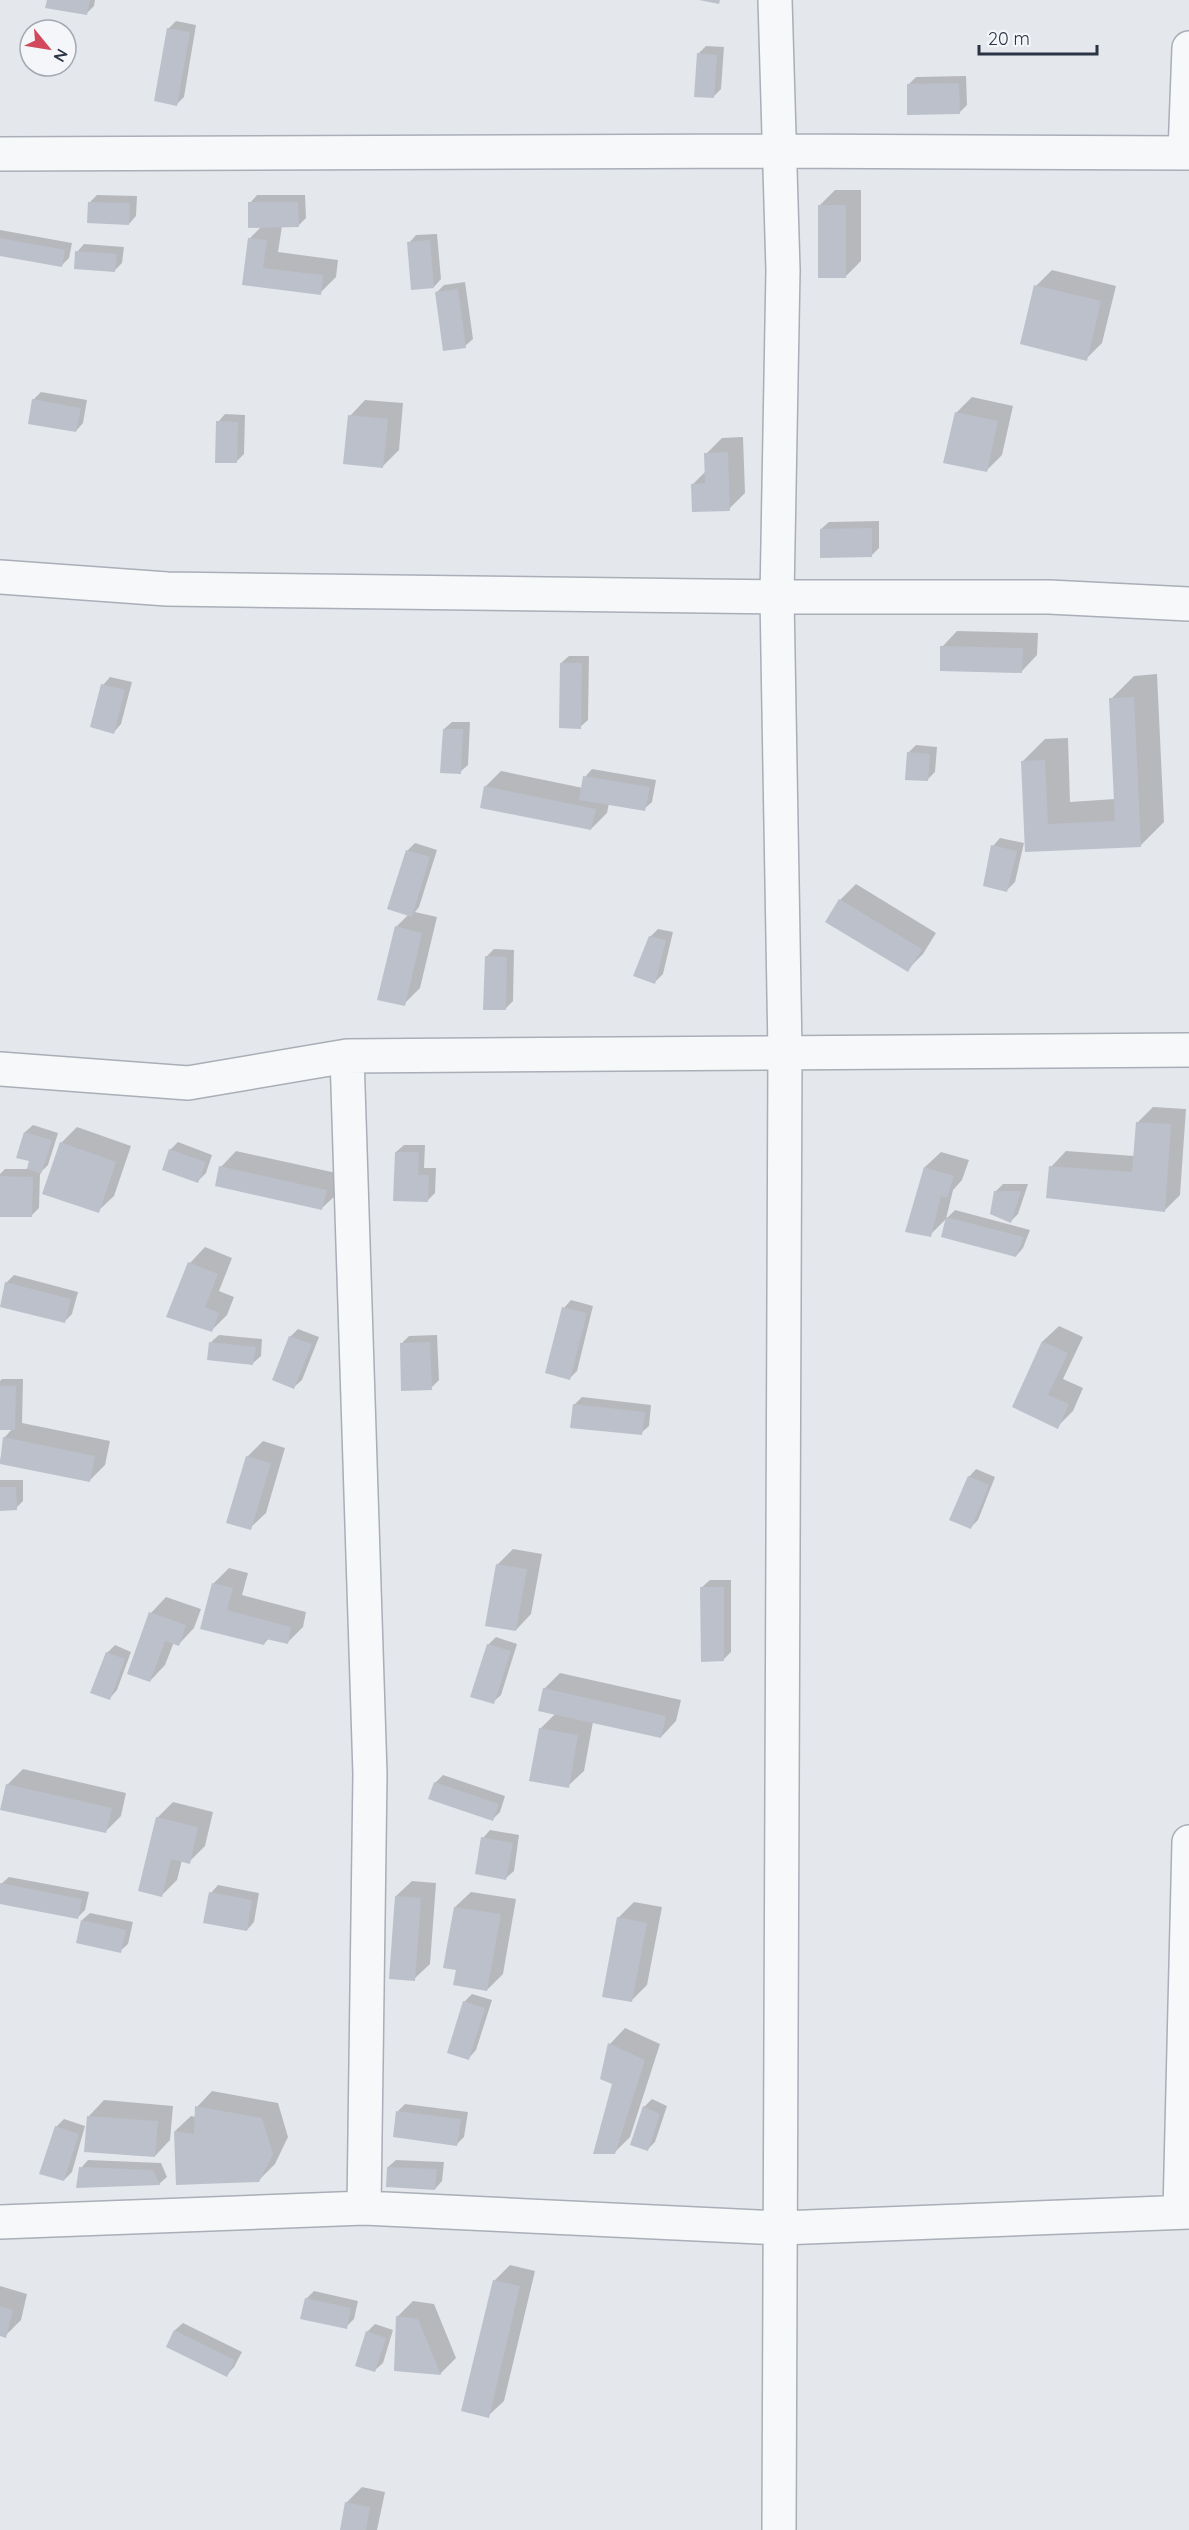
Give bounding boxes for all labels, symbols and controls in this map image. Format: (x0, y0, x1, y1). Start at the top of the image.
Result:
north arrow (18, 18, 78, 78)
scale bar (979, 18, 1098, 56)
text: 20 m (988, 27, 1030, 50)
text: N (49, 45, 73, 66)

